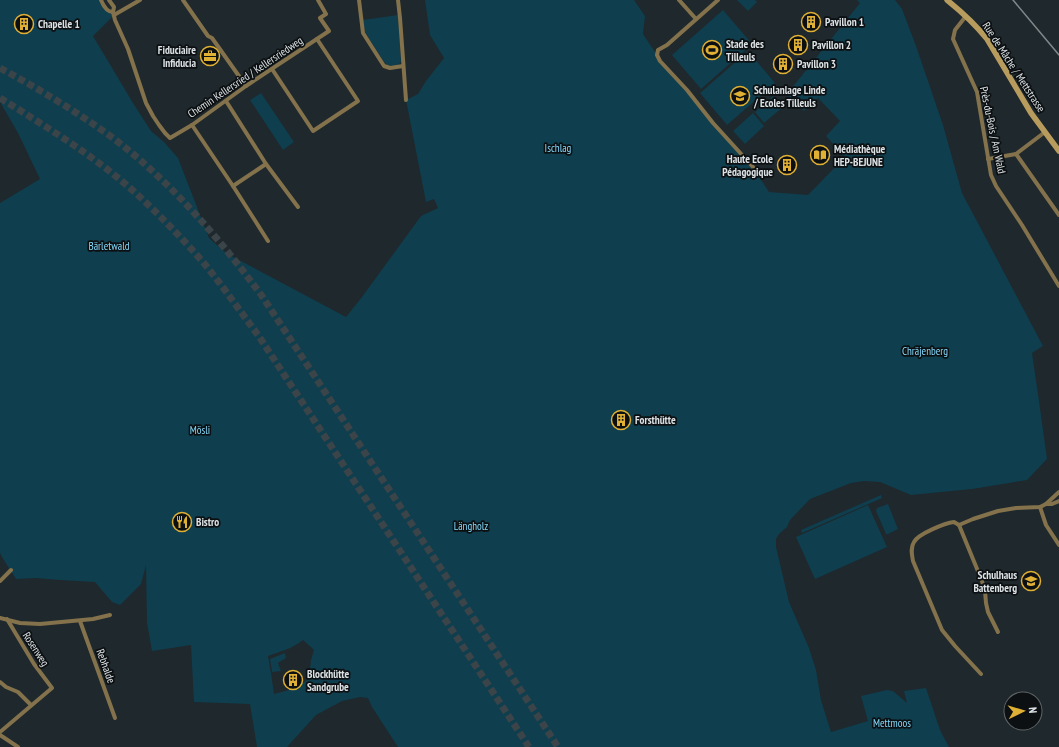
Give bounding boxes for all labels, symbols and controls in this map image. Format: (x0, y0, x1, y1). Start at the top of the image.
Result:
building icon: Pavillon 1 (800, 11, 822, 33)
building icon: Chapelle 1 (13, 13, 35, 35)
place label: Pavillon 1 (825, 15, 864, 29)
place label: Chapelle 1 (38, 17, 80, 31)
street label: Rue de Mâche / Mettstrasse (980, 19, 1049, 115)
street label: Chemin Kellersried / Kellersriedweg (185, 33, 305, 121)
building icon: Pavillon 2 (787, 34, 809, 56)
place label: Stade des Tilleuls (726, 37, 764, 64)
place label: Pavillon 2 (812, 38, 851, 52)
sports icon: Stade des Tilleuls (701, 39, 723, 61)
place label: Fiduciaire Infiducia (158, 43, 196, 70)
office icon: Fiduciaire Infiducia (199, 45, 221, 67)
building icon: Pavillon 3 (772, 53, 794, 75)
place label: Pavillon 3 (797, 57, 836, 71)
place label: Schulanlage Linde / Ecoles Tilleuls (753, 83, 826, 110)
school or university icon: Schulanlage Linde / Ecoles Tilleuls (729, 85, 751, 107)
street label: Près-du-Bois / Am Wald (977, 85, 1009, 175)
park label: Ischlag (545, 141, 572, 155)
place label: Médiathèque HEP-BEJUNE (834, 142, 886, 169)
library icon: Médiathèque HEP-BEJUNE (809, 144, 831, 166)
place label: Haute Ecole Pédagogique (722, 152, 773, 179)
building icon: Haute Ecole Pédagogique (776, 154, 798, 176)
park label: Bärletwald (89, 239, 130, 253)
park label: Chräjenberg (902, 344, 948, 358)
building icon: Forsthütte (610, 409, 632, 431)
place label: Forsthütte (635, 413, 676, 427)
park label: Mösli (190, 423, 210, 437)
restaurant icon: Bistro (171, 511, 193, 533)
place label: Bistro (196, 515, 219, 529)
park label: Längholz (454, 519, 488, 533)
place label: Schulhaus Battenberg (973, 568, 1017, 595)
school or university icon: Schulhaus Battenberg (1020, 570, 1042, 592)
street label: Rosenweg (20, 629, 52, 669)
street label: Rebhalde (93, 647, 119, 685)
place label: Blockhütte Sandgrube (307, 667, 350, 694)
building icon: Blockhütte Sandgrube (282, 669, 304, 691)
north arrow (1003, 691, 1043, 731)
text: N (1026, 707, 1040, 714)
park label: Mettmoos (873, 716, 911, 730)

